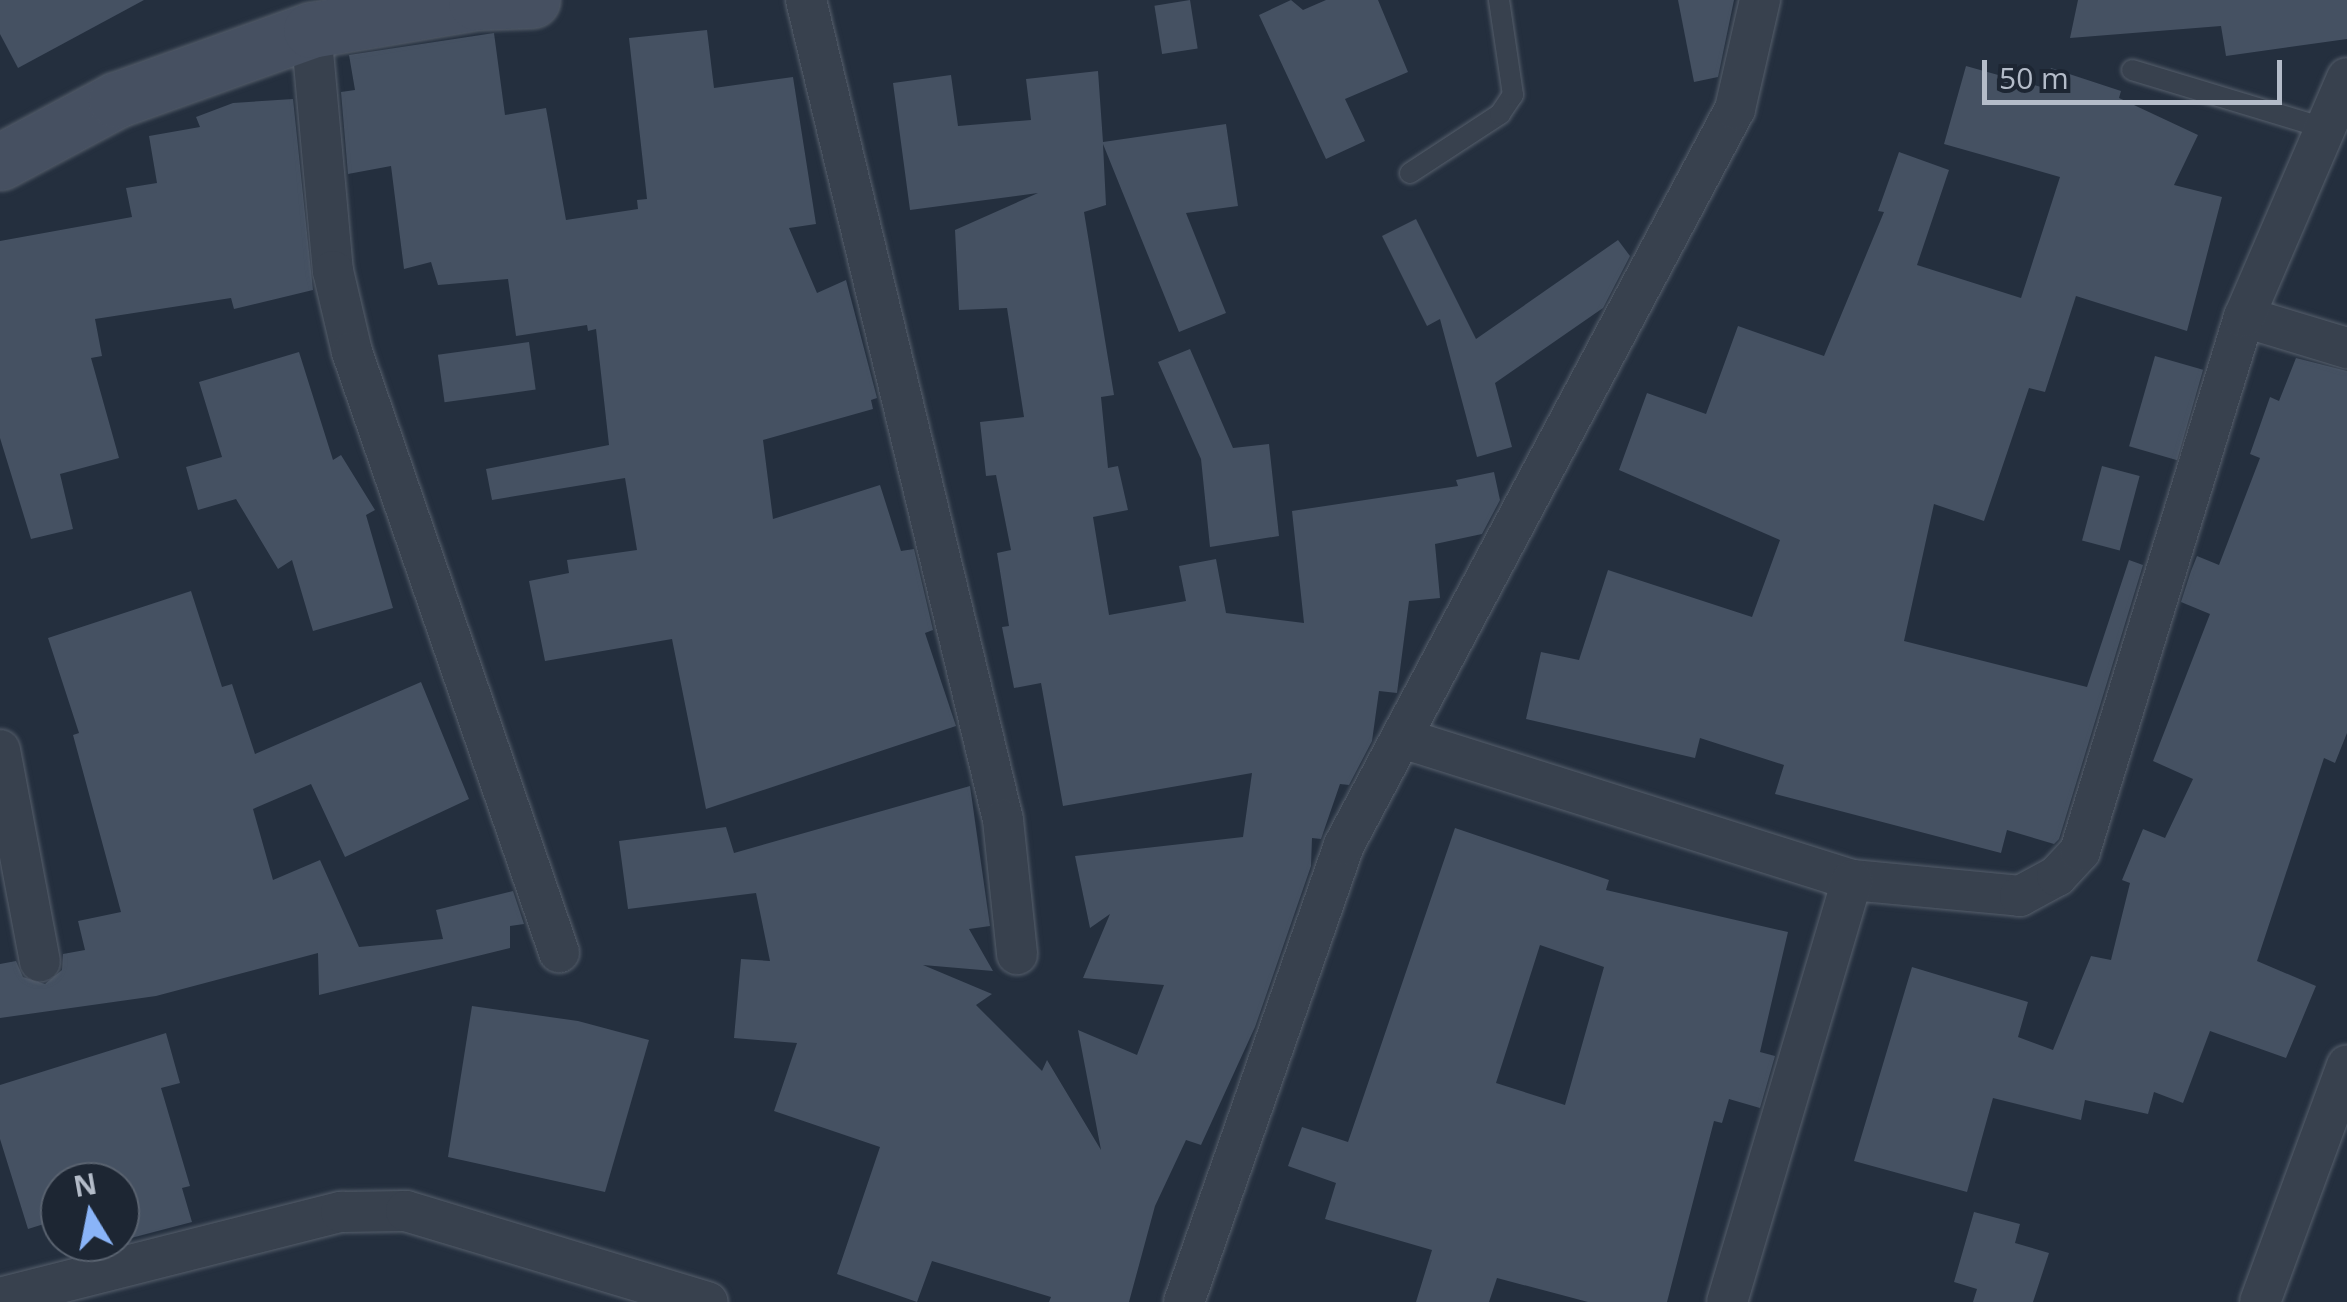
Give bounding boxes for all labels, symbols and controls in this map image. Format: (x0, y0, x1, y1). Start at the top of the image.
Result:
scale bar (1987, 40, 2287, 102)
text: 50 m (1999, 57, 2069, 98)
north arrow (40, 1162, 140, 1262)
text: N (71, 1164, 100, 1205)

